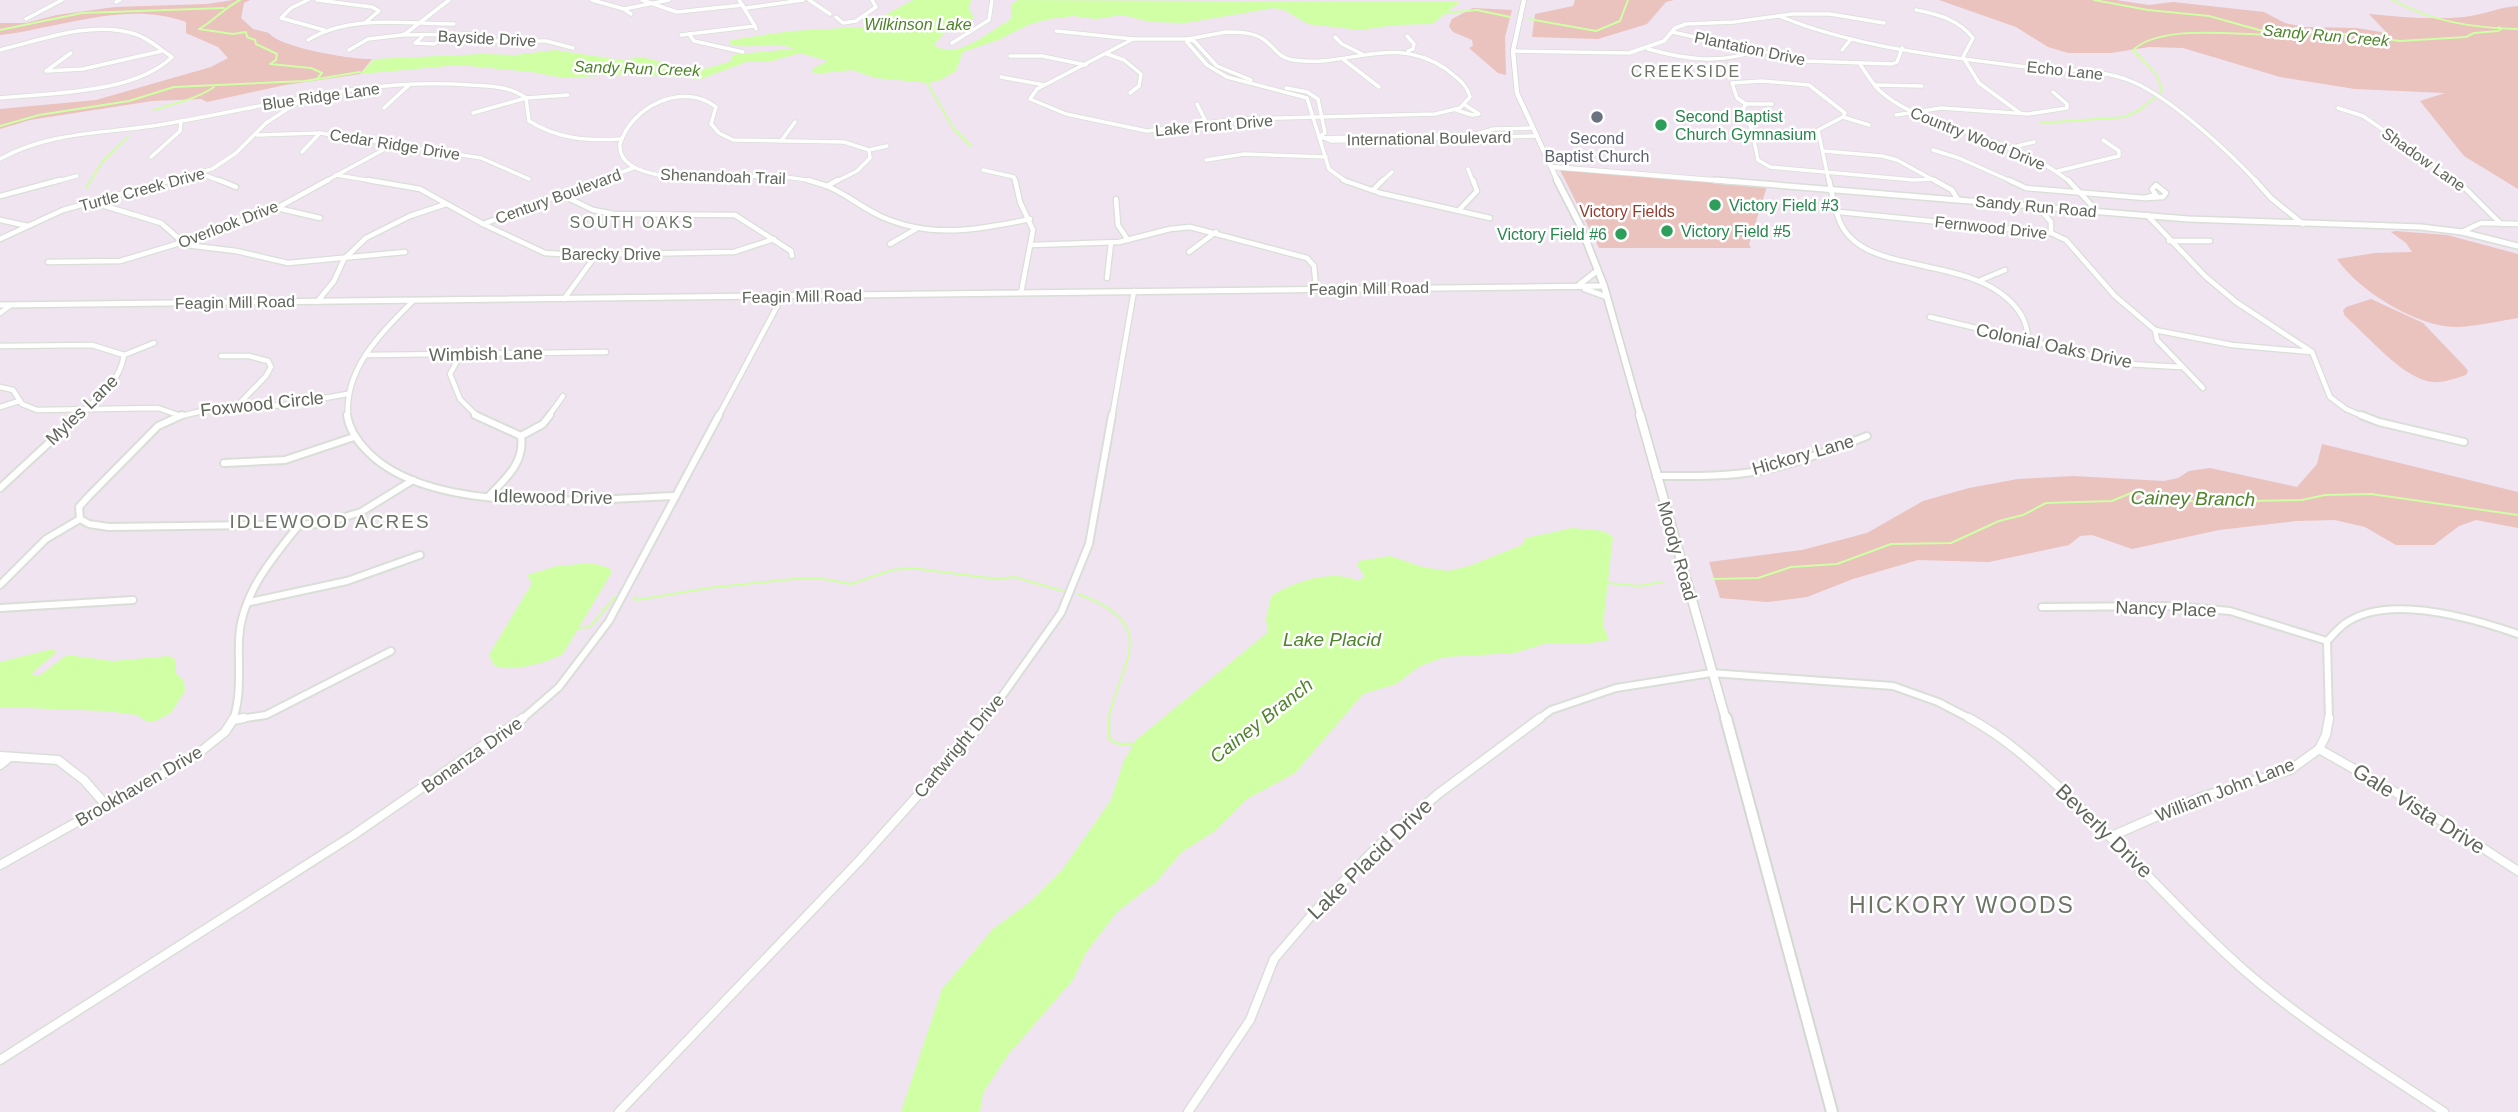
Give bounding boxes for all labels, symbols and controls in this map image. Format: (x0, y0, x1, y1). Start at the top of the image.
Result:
water label: Wilkinson Lake (864, 16, 972, 33)
water label: Sandy Run Creek (2262, 22, 2391, 50)
street label: Bayside Drive (437, 27, 537, 50)
street label: Plantation Drive (1693, 28, 1807, 69)
water label: Sandy Run Creek (574, 58, 701, 79)
street label: Echo Lane (2026, 58, 2104, 83)
district label: CREEKSIDE (1631, 63, 1741, 80)
street label: Blue Ridge Lane (261, 80, 381, 113)
street label: Country Wood Drive (1908, 104, 2048, 173)
place label: Second Baptist Church Gymnasium (1675, 108, 1816, 143)
marker: Second Baptist Church (1589, 109, 1605, 125)
street label: Lake Front Drive (1154, 112, 1274, 139)
marker: Second Baptist Church Gymnasium (1653, 117, 1669, 133)
street label: Shadow Lane (2379, 124, 2469, 194)
street label: Cedar Ridge Drive (329, 126, 461, 163)
street label: International Boulevard (1347, 129, 1511, 148)
place label: Second Baptist Church (1545, 130, 1649, 165)
street label: Turtle Creek Drive (78, 165, 207, 214)
street label: Century Boulevard (493, 166, 623, 227)
street label: Shenandoah Trail (660, 166, 786, 187)
street label: Sandy Run Road (1975, 193, 2097, 220)
marker: Victory Field #3 (1707, 197, 1723, 213)
place label: Victory Field #3 (1729, 197, 1839, 214)
street label: Overlook Drive (176, 198, 281, 251)
park label: Victory Fields (1579, 203, 1675, 220)
street label: Fernwood Drive (1934, 213, 2048, 242)
district label: SOUTH OAKS (570, 214, 694, 231)
marker: Victory Field #5 (1659, 223, 1675, 239)
place label: Victory Field #5 (1681, 223, 1791, 240)
place label: Victory Field #6 (1497, 226, 1607, 243)
marker: Victory Field #6 (1613, 226, 1629, 242)
street label: Barecky Drive (561, 246, 661, 263)
street label: Feagin Mill Road (1309, 279, 1429, 298)
street label: Feagin Mill Road (742, 287, 862, 306)
street label: Feagin Mill Road (175, 293, 295, 312)
street label: Colonial Oaks Drive (1974, 320, 2134, 372)
street label: Wimbish Lane (429, 343, 543, 365)
street label: Myles Lane (42, 371, 122, 449)
street label: Foxwood Circle (199, 388, 325, 420)
street label: Hickory Lane (1750, 431, 1856, 479)
street label: Idlewood Drive (493, 486, 613, 508)
water label: Cainey Branch (2131, 487, 2255, 510)
street label: Moody Road (1653, 499, 1701, 603)
district label: IDLEWOOD ACRES (229, 511, 431, 532)
street label: Nancy Place (2115, 597, 2217, 621)
water label: Lake Placid (1283, 629, 1383, 650)
water label: Cainey Branch (1206, 674, 1317, 767)
street label: Cartwright Drive (910, 690, 1008, 802)
street label: Bonanza Drive (418, 713, 526, 797)
street label: Brookhaven Drive (72, 742, 206, 830)
street label: William John Lane (2153, 754, 2297, 826)
street label: Gale Vista Drive (2349, 759, 2490, 858)
street label: Beverly Drive (2051, 779, 2157, 882)
street label: Lake Placid Drive (1303, 794, 1436, 924)
district label: HICKORY WOODS (1849, 892, 2075, 918)

